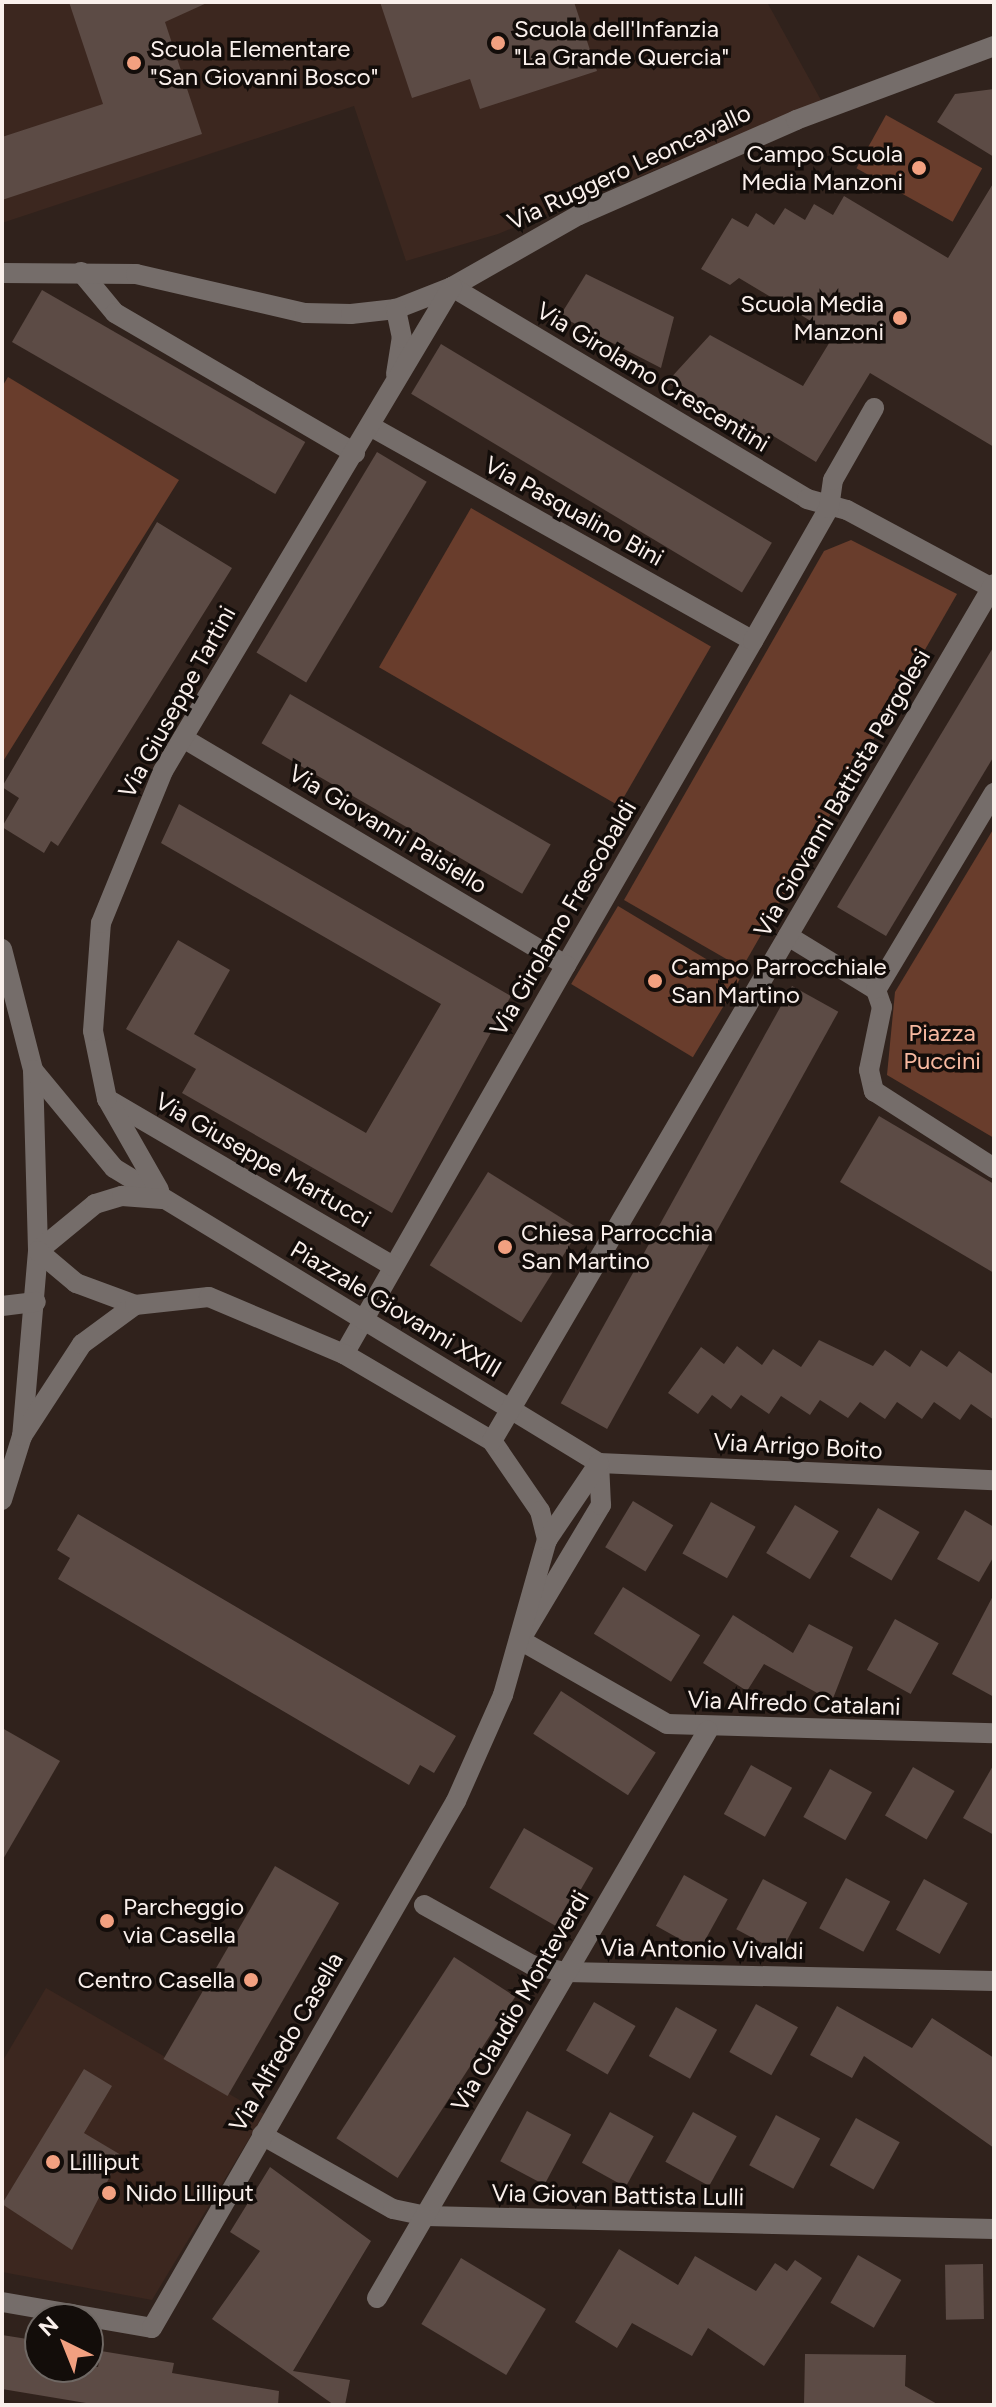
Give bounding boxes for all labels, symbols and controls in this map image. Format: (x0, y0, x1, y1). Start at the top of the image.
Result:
place label: Scuola dell'Infanzia "La Grande Quercia" (514, 15, 729, 71)
marker: Scuola dell'Infanzia "La Grande Quercia" (489, 34, 507, 52)
place label: Scuola Elementare "San Giovanni Bosco" (150, 35, 378, 91)
marker: Scuola Elementare "San Giovanni Bosco" (125, 54, 143, 72)
street label: Via Ruggero Leoncavallo (503, 98, 755, 236)
place label: Campo Scuola Media Manzoni (741, 140, 903, 196)
marker: Campo Scuola Media Manzoni (910, 159, 928, 177)
place label: Scuola Media Manzoni (740, 290, 884, 346)
street label: Via Girolamo Crescentini (531, 296, 775, 458)
marker: Scuola Media Manzoni (891, 309, 909, 327)
street label: Via Pasqualino Bini (479, 450, 669, 572)
street label: Via Giuseppe Tartini (112, 601, 242, 803)
street label: Via Giovanni Battista Pergolesi (748, 644, 936, 942)
street label: Via Giovanni Paisiello (284, 758, 492, 900)
street label: Via Girolamo Frescobaldi (484, 795, 642, 1041)
place label: Campo Parrocchiale San Martino (671, 953, 887, 1009)
marker: Campo Parrocchiale San Martino (646, 972, 664, 990)
park label: Piazza Puccini (903, 1019, 981, 1075)
street label: Via Giuseppe Martucci (150, 1087, 376, 1233)
place label: Chiesa Parrocchia San Martino (521, 1219, 713, 1275)
street label: Piazzale Giovanni XXIII (285, 1235, 507, 1383)
marker: Chiesa Parrocchia San Martino (496, 1238, 514, 1256)
street label: Via Arrigo Boito (713, 1427, 883, 1465)
street label: Via Alfredo Catalani (687, 1685, 901, 1721)
street label: Via Claudio Monteverdi (445, 1885, 595, 2117)
place label: Parcheggio via Casella (123, 1893, 244, 1949)
marker: Parcheggio via Casella (98, 1912, 116, 1930)
street label: Via Antonio Vivaldi (600, 1933, 804, 1965)
street label: Via Alfredo Casella (223, 1947, 349, 2137)
place label: Centro Casella (78, 1966, 235, 1994)
marker: Centro Casella (242, 1971, 260, 1989)
place label: Lilliput (69, 2148, 140, 2176)
marker: Lilliput (44, 2153, 62, 2171)
street label: Via Giovan Battista Lulli (492, 2178, 744, 2212)
place label: Nido Lilliput (125, 2179, 254, 2207)
marker: Nido Lilliput (100, 2184, 118, 2202)
north arrow (24, 2303, 104, 2383)
text: N (33, 2311, 64, 2342)

